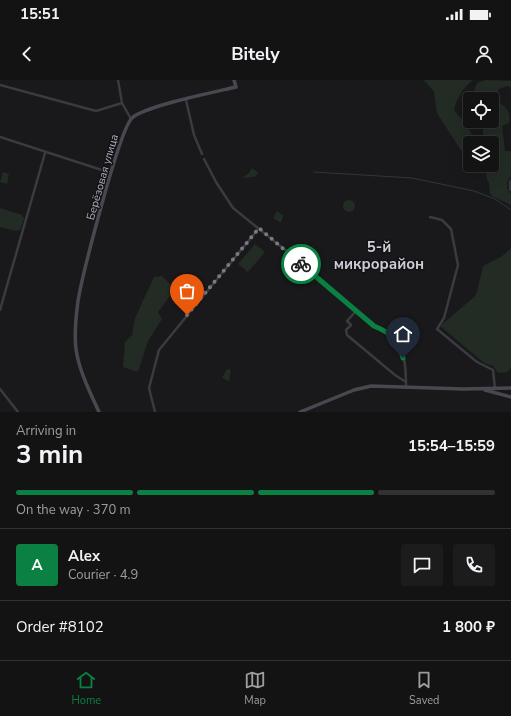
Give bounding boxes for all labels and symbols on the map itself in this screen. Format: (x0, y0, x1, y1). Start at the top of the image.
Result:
street label: Берёзовая улица (83, 132, 122, 222)
district label: 5-й микрорайон (334, 237, 424, 274)
courier (281, 244, 321, 284)
pin (170, 274, 204, 315)
pin (386, 317, 420, 358)

